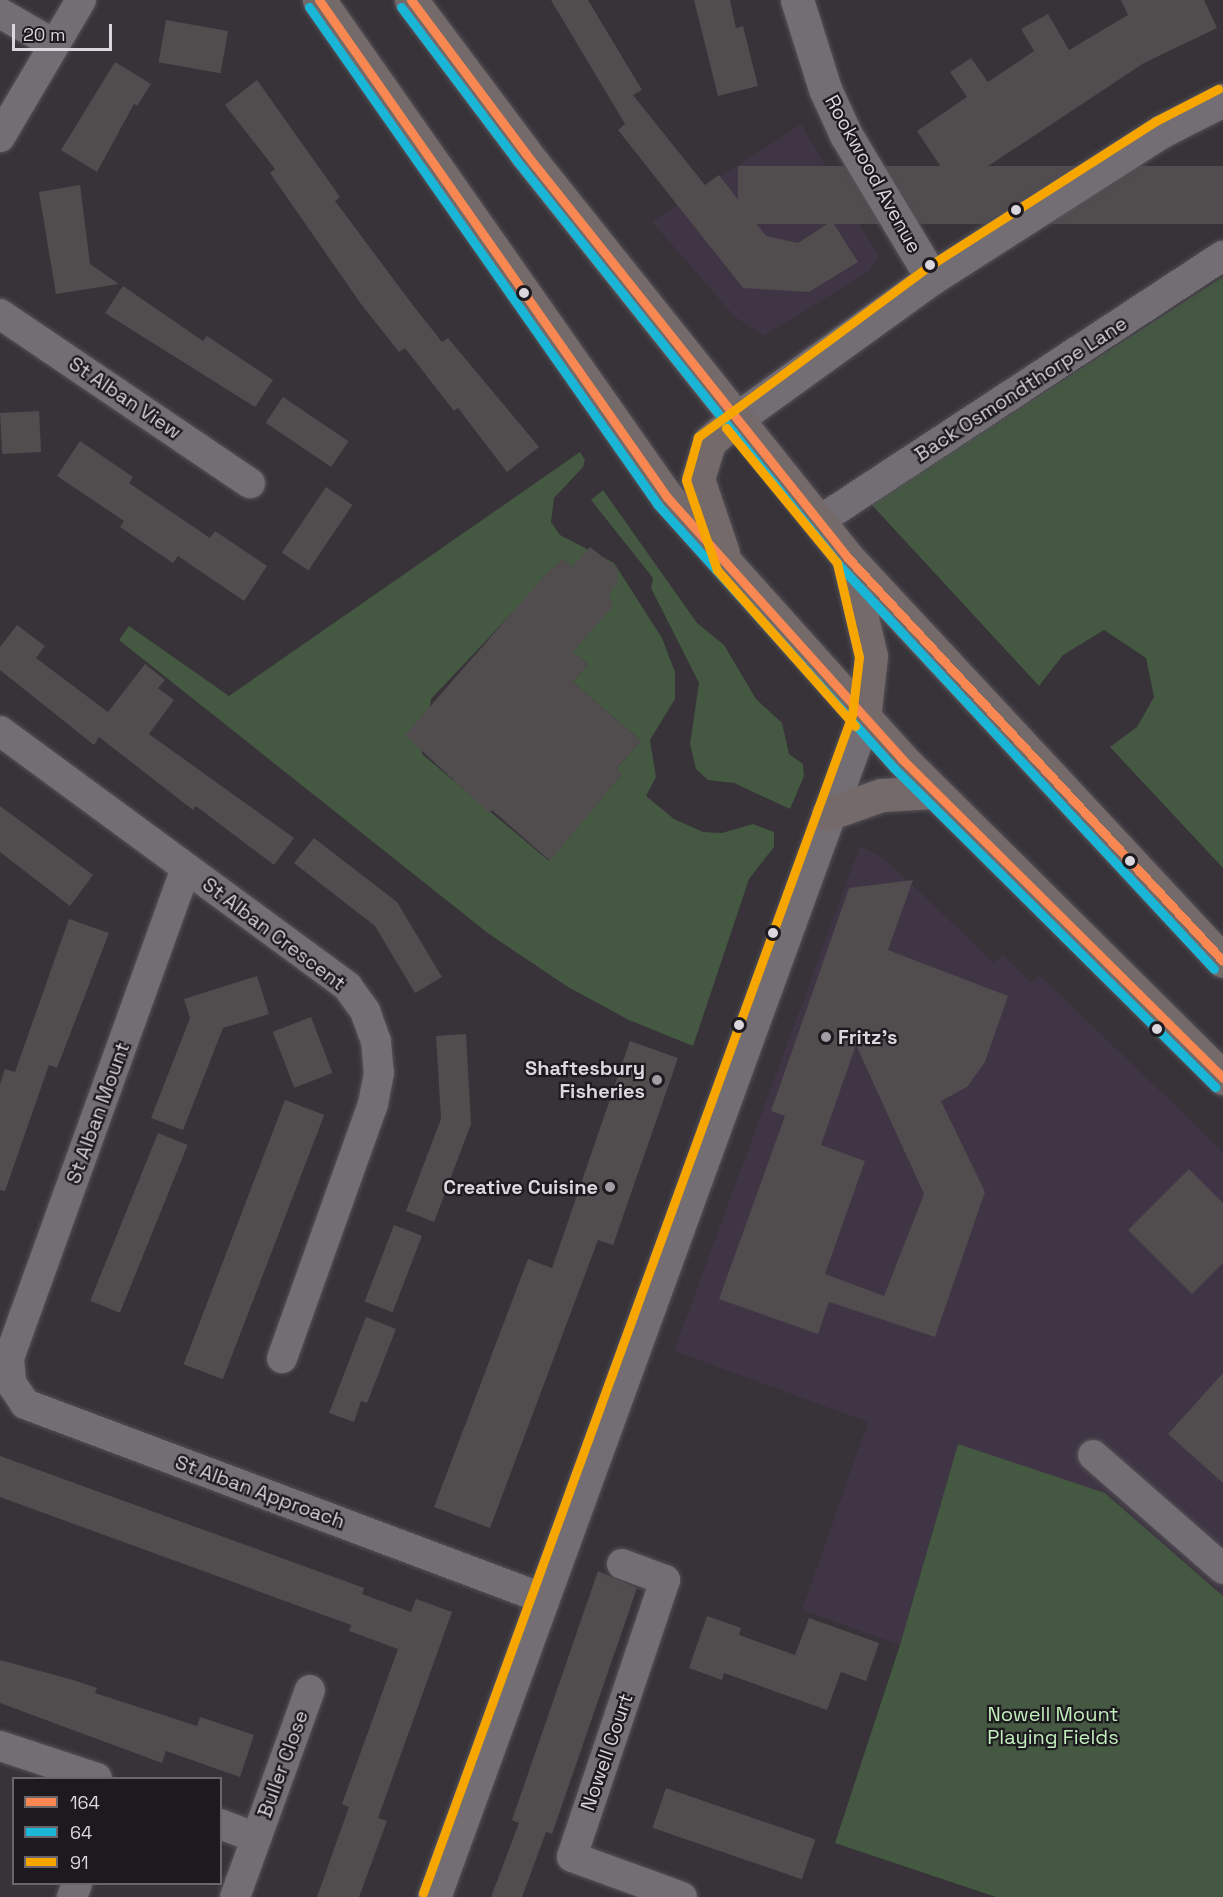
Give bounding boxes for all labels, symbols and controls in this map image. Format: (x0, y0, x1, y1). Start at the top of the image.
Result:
scale bar (15, 12, 116, 50)
text: 20 m (23, 23, 66, 46)
street label: Rookwood Avenue (820, 91, 926, 257)
unlabelled marker (1010, 204, 1022, 216)
unlabelled marker (924, 259, 936, 271)
unlabelled marker (518, 287, 530, 299)
street label: Back Osmondthorpe Lane (910, 311, 1132, 467)
street label: St Alban View (64, 351, 186, 445)
unlabelled marker (1124, 855, 1136, 867)
street label: St Alban Crescent (198, 872, 350, 996)
unlabelled marker (767, 927, 779, 939)
unlabelled marker (733, 1019, 745, 1031)
unlabelled marker (1151, 1023, 1163, 1035)
place label: Fritz's (838, 1025, 898, 1049)
marker: Fritz's (819, 1030, 833, 1044)
street label: St Alban Mount (61, 1039, 135, 1187)
place label: Shaftesbury Fisheries (525, 1056, 645, 1103)
marker: Shaftesbury Fisheries (650, 1073, 664, 1087)
place label: Creative Cuisine (443, 1175, 598, 1199)
marker: Creative Cuisine (603, 1180, 617, 1194)
street label: St Alban Approach (172, 1450, 348, 1534)
street label: Nowell Court (576, 1690, 638, 1814)
park label: Nowell Mount Playing Fields (987, 1703, 1119, 1750)
street label: Buller Close (253, 1707, 313, 1821)
legend (12, 1777, 222, 1885)
text: 164 (70, 1791, 100, 1814)
text: 64 (70, 1821, 92, 1844)
text: 91 (70, 1851, 89, 1874)

